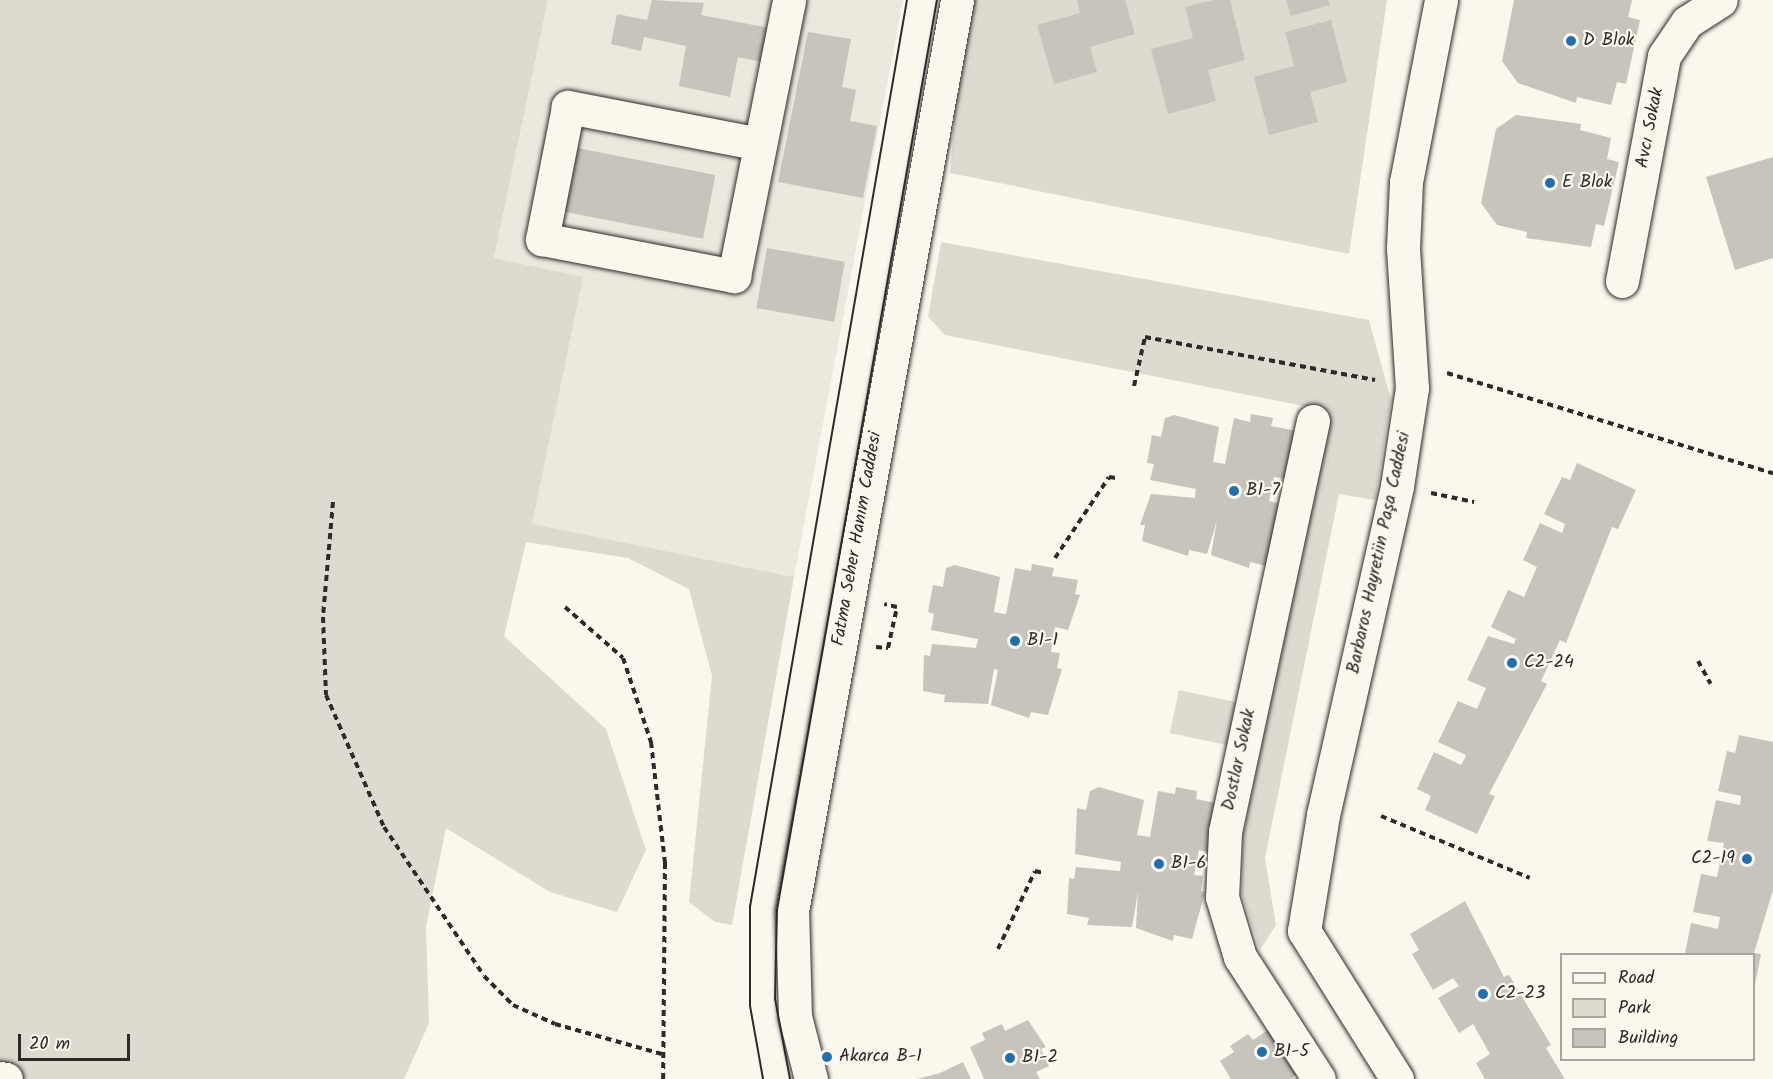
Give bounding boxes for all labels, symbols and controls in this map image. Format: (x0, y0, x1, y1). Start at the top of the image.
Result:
place label: D Blok (1583, 30, 1634, 52)
marker: D Blok (1564, 34, 1578, 48)
street label: Avcı Sokak (1633, 86, 1669, 170)
place label: E Blok (1562, 172, 1612, 194)
marker: E Blok (1543, 176, 1557, 190)
street label: Fatma Seher Hanım Caddesi (829, 430, 887, 648)
street label: Barbaros Hayretiin Paşa Caddesi (1344, 430, 1416, 676)
place label: B1-7 (1246, 480, 1280, 502)
marker: B1-7 (1227, 484, 1241, 498)
place label: B1-1 (1027, 630, 1058, 652)
marker: B1-1 (1008, 634, 1022, 648)
place label: C2-24 (1524, 652, 1574, 674)
marker: C2-24 (1505, 656, 1519, 670)
street label: Dostlar Sokak (1219, 707, 1261, 813)
place label: C2-19 (1691, 848, 1735, 870)
marker: C2-19 (1740, 852, 1754, 866)
place label: B1-6 (1171, 853, 1206, 875)
marker: B1-6 (1152, 857, 1166, 871)
legend (1560, 953, 1755, 1061)
text: Road (1618, 964, 1654, 993)
place label: C2-23 (1495, 983, 1545, 1005)
marker: C2-23 (1476, 987, 1490, 1001)
text: Park (1618, 994, 1651, 1023)
scale bar (21, 1022, 134, 1060)
text: Building (1618, 1024, 1678, 1053)
text: 20 m (29, 1030, 70, 1059)
place label: B1-5 (1274, 1041, 1309, 1063)
marker: B1-5 (1255, 1045, 1269, 1059)
place label: Akarca B-1 (839, 1046, 922, 1068)
place label: B1-2 (1022, 1047, 1058, 1069)
marker: Akarca B-1 (820, 1050, 834, 1064)
marker: B1-2 (1003, 1051, 1017, 1065)

